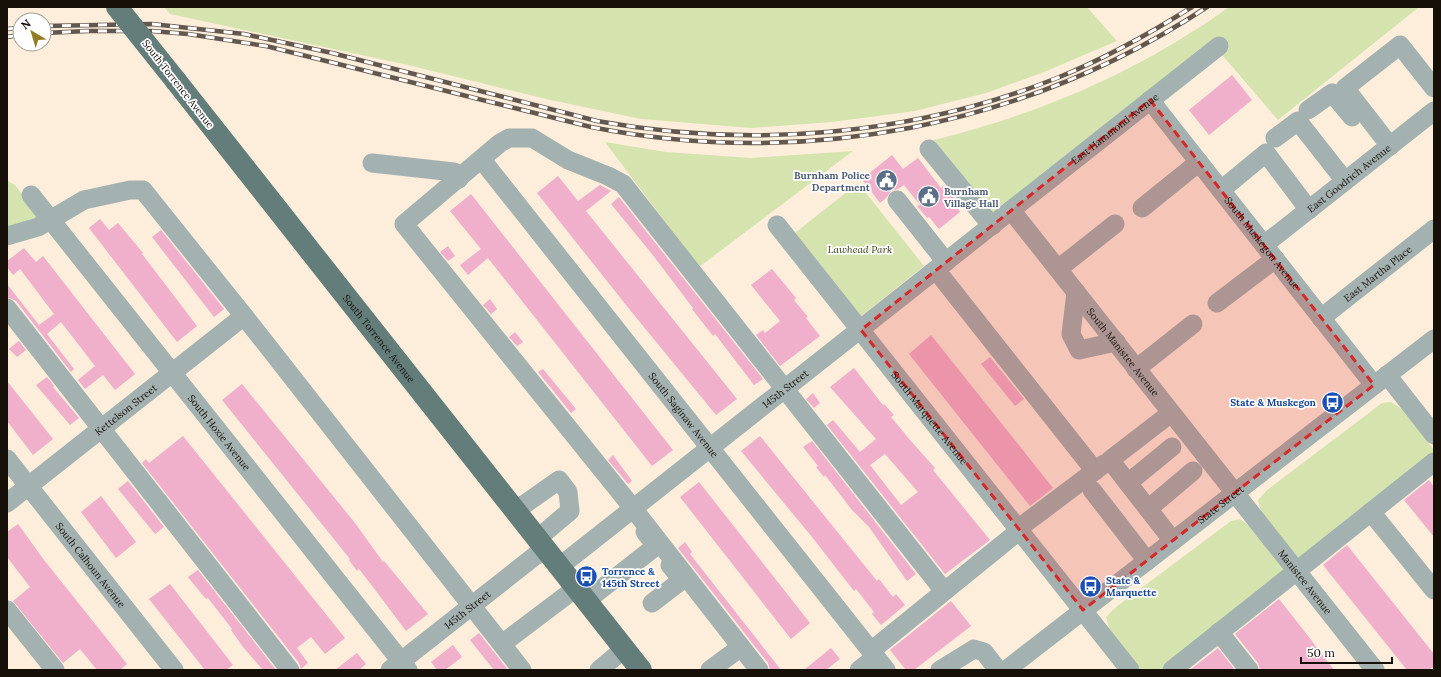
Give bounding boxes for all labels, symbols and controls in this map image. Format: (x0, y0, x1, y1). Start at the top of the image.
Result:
north arrow (12, 12, 52, 52)
text: N (18, 16, 34, 32)
street label: South Torrence Avenue (139, 37, 217, 131)
street label: East Hammond Avenue (1068, 89, 1162, 167)
street label: East Goodrich Avenue (1304, 141, 1394, 215)
public building icon: Burnham Police Department (873, 168, 899, 194)
place label: Burnham Police Department (794, 169, 871, 194)
public building icon: Burnham Village Hall (916, 184, 942, 210)
place label: Burnham Village Hall (944, 185, 999, 210)
street label: South Muskegon Avenue (1222, 194, 1303, 293)
street label: East Martha Place (1341, 242, 1415, 304)
park label: Lawhead Park (828, 243, 892, 256)
street label: South Torrence Avenue (340, 292, 419, 386)
street label: South Manistee Avenue (1084, 305, 1163, 399)
street label: 145th Street (759, 366, 811, 411)
street label: South Marquette Avenue (889, 368, 971, 468)
street label: South Saginaw Avenue (646, 369, 722, 460)
street label: Kettelson Street (92, 381, 159, 438)
bus stop icon: State & Muskegon (1319, 389, 1345, 415)
street label: South Hoxie Avenue (185, 392, 254, 473)
place label: State & Muskegon (1230, 396, 1317, 409)
street label: State Street (1195, 482, 1246, 526)
street label: South Calhoun Avenue (53, 519, 129, 611)
street label: Manistee Avenue (1275, 547, 1335, 617)
bus stop icon: Torrence & 145th Street (574, 564, 600, 590)
place label: Torrence & 145th Street (602, 565, 660, 590)
bus stop icon: State & Marquette (1077, 573, 1103, 599)
place label: State & Marquette (1106, 574, 1157, 599)
street label: 145th Street (441, 587, 493, 632)
scale bar (1301, 639, 1392, 665)
text: 50 m (1307, 645, 1335, 660)

